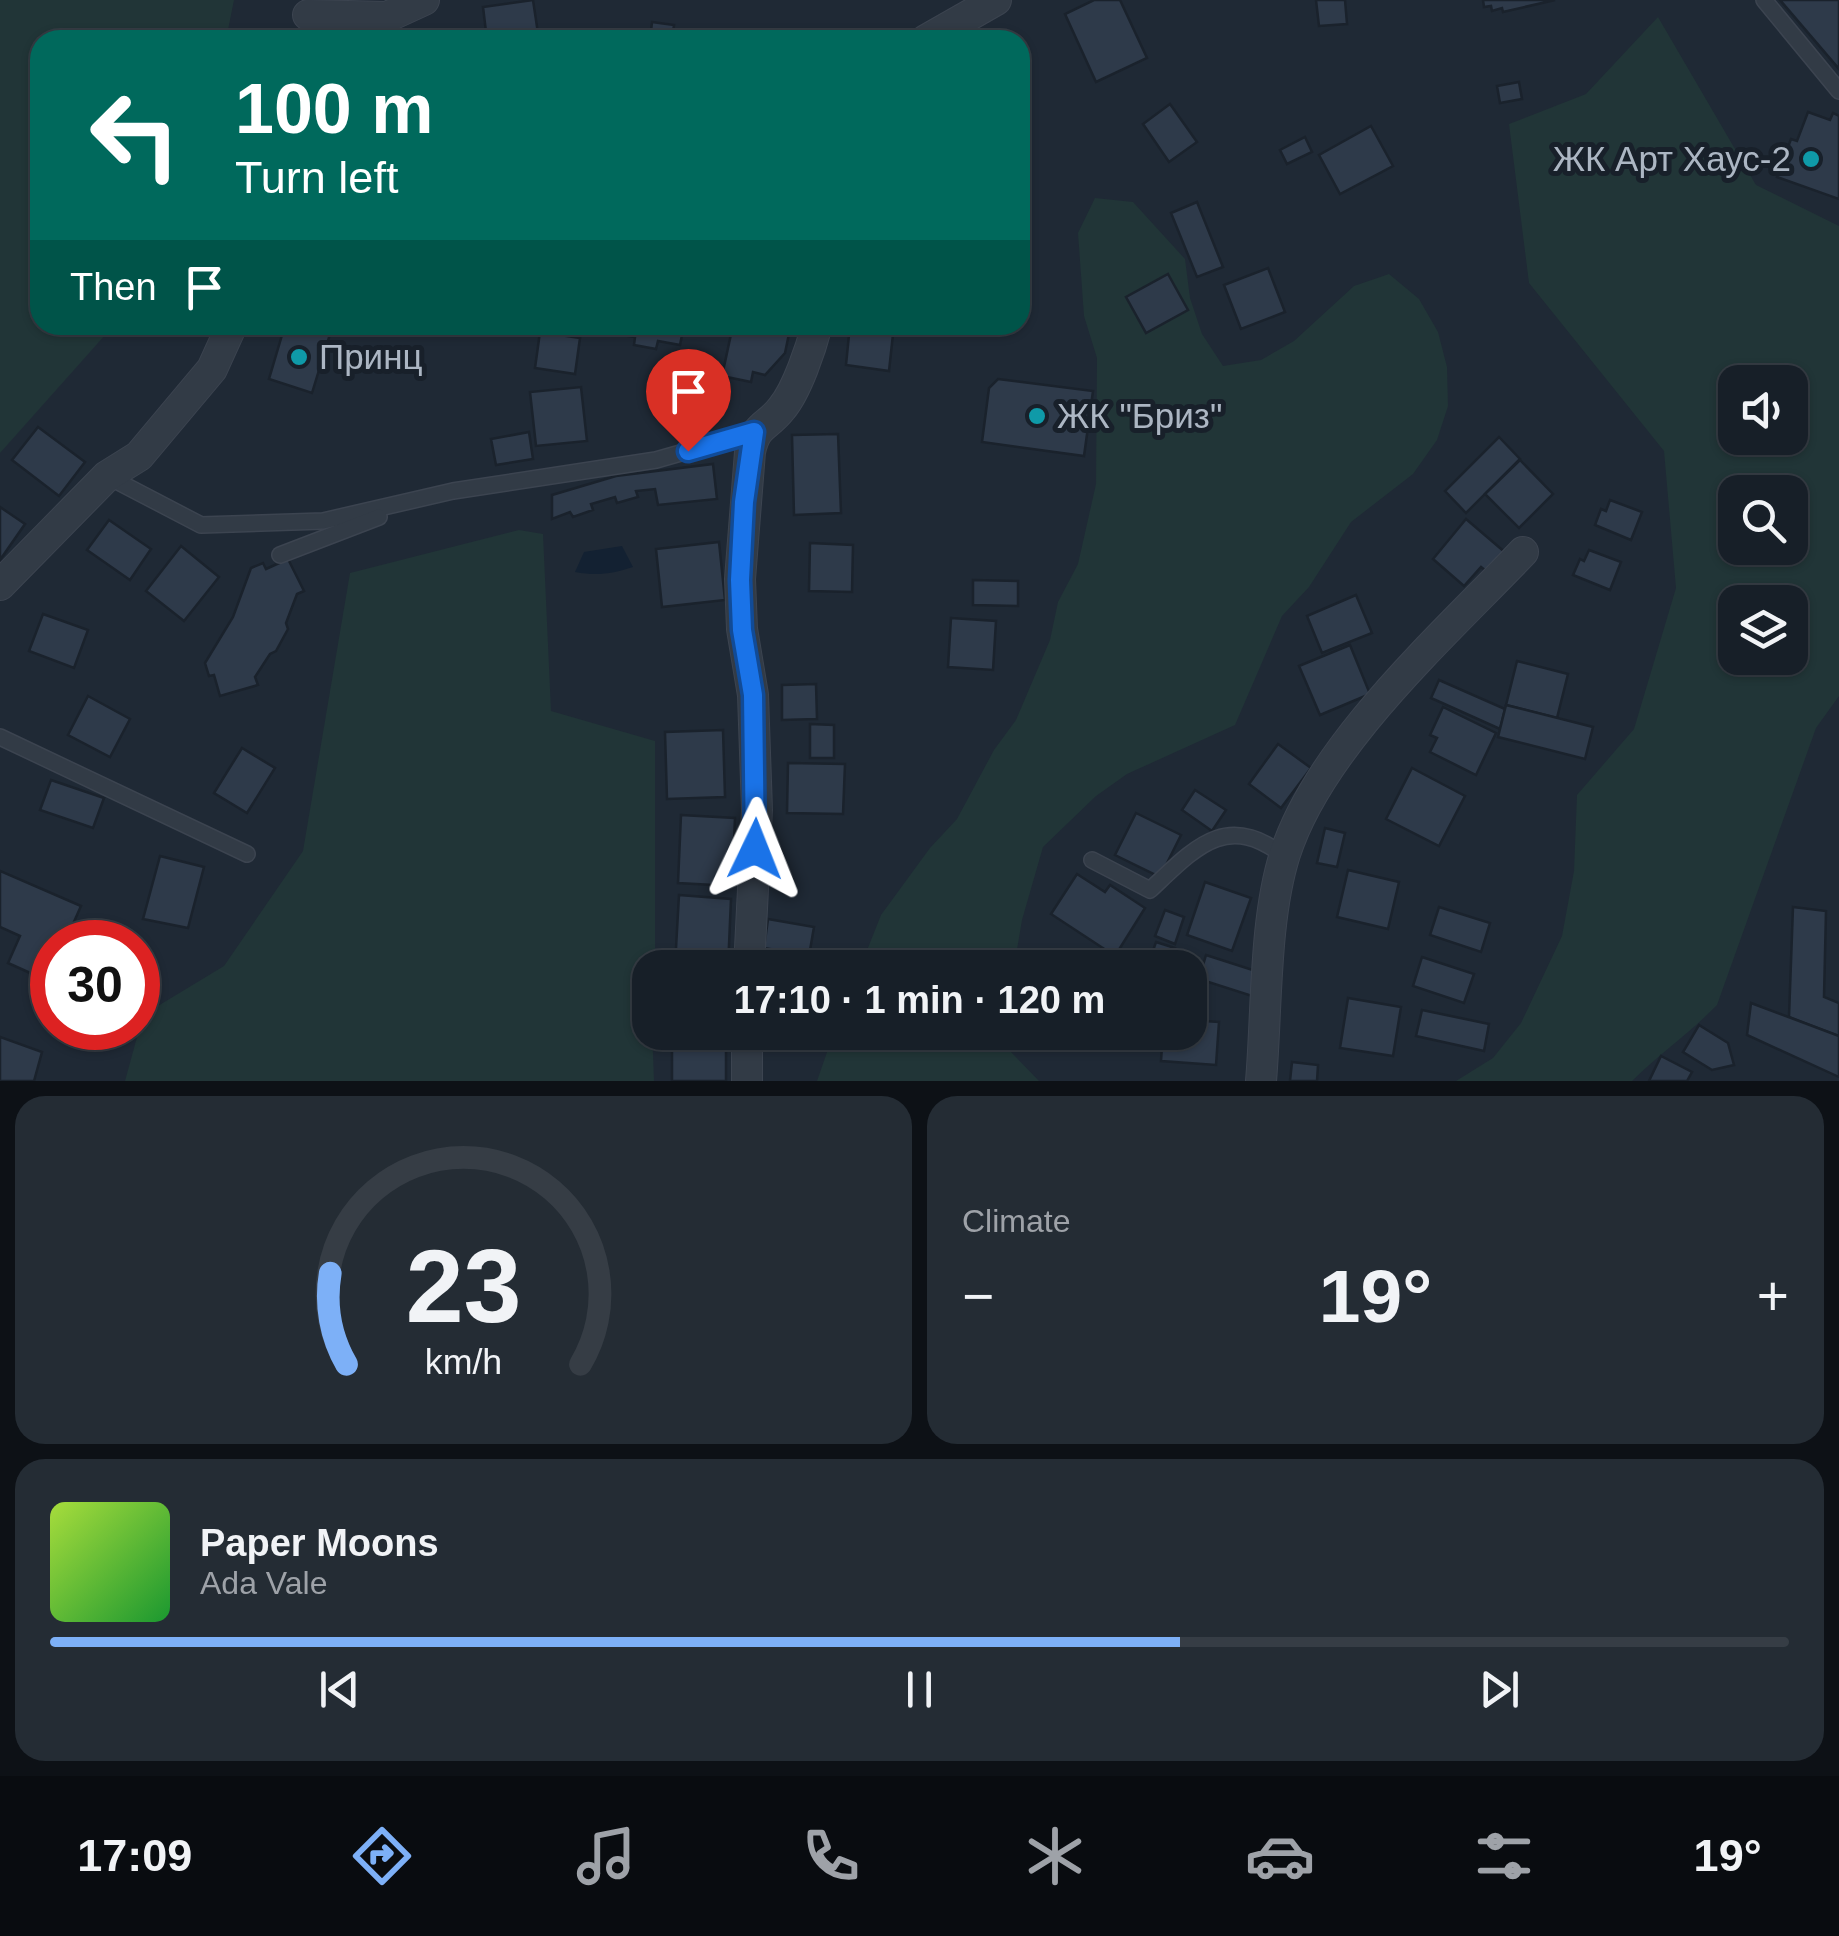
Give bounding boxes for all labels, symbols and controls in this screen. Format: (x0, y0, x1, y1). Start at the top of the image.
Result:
icon: left (70, 70, 200, 200)
text: 100 m (235, 70, 433, 148)
place label: ЖК Арт Хаус-2 (1553, 139, 1791, 178)
marker: ЖК Арт Хаус-2 (1800, 148, 1822, 170)
text: Turn left (235, 152, 398, 203)
icon: arrive (177, 260, 232, 315)
text: Then (70, 266, 157, 308)
place label: Принц (319, 337, 423, 376)
marker: Принц (288, 346, 310, 368)
pin (646, 349, 731, 452)
icon: arrive (661, 364, 716, 419)
map controls (1718, 365, 1808, 675)
button: sound (1718, 365, 1808, 455)
place label: ЖК "Бриз" (1057, 396, 1222, 435)
marker: ЖК "Бриз" (1026, 405, 1048, 427)
button: search (1718, 475, 1808, 565)
button: layers (1718, 585, 1808, 675)
position arrow (703, 797, 807, 901)
speed limit sign: 30 (30, 920, 160, 1050)
text: 17:10 · 1 min · 120 m (734, 979, 1105, 1021)
text: Climate (962, 1203, 1070, 1239)
text: 23 (406, 1228, 521, 1344)
text: 19° (1319, 1254, 1432, 1338)
text: − (962, 1265, 994, 1327)
text: + (1757, 1265, 1789, 1327)
text: km/h (425, 1342, 502, 1382)
text: Paper Moons (200, 1522, 439, 1564)
text: Ada Vale (200, 1565, 328, 1601)
icon: previous (312, 1662, 367, 1717)
icon: pause (892, 1662, 947, 1717)
icon: next (1472, 1662, 1527, 1717)
icon: directions (347, 1821, 417, 1891)
icon: music (571, 1821, 641, 1891)
icon: phone (796, 1821, 866, 1891)
icon: climate (1020, 1821, 1090, 1891)
icon: car (1245, 1821, 1315, 1891)
icon: filters (1469, 1821, 1539, 1891)
text: 17:09 (77, 1830, 192, 1881)
text: 19° (1694, 1830, 1762, 1881)

